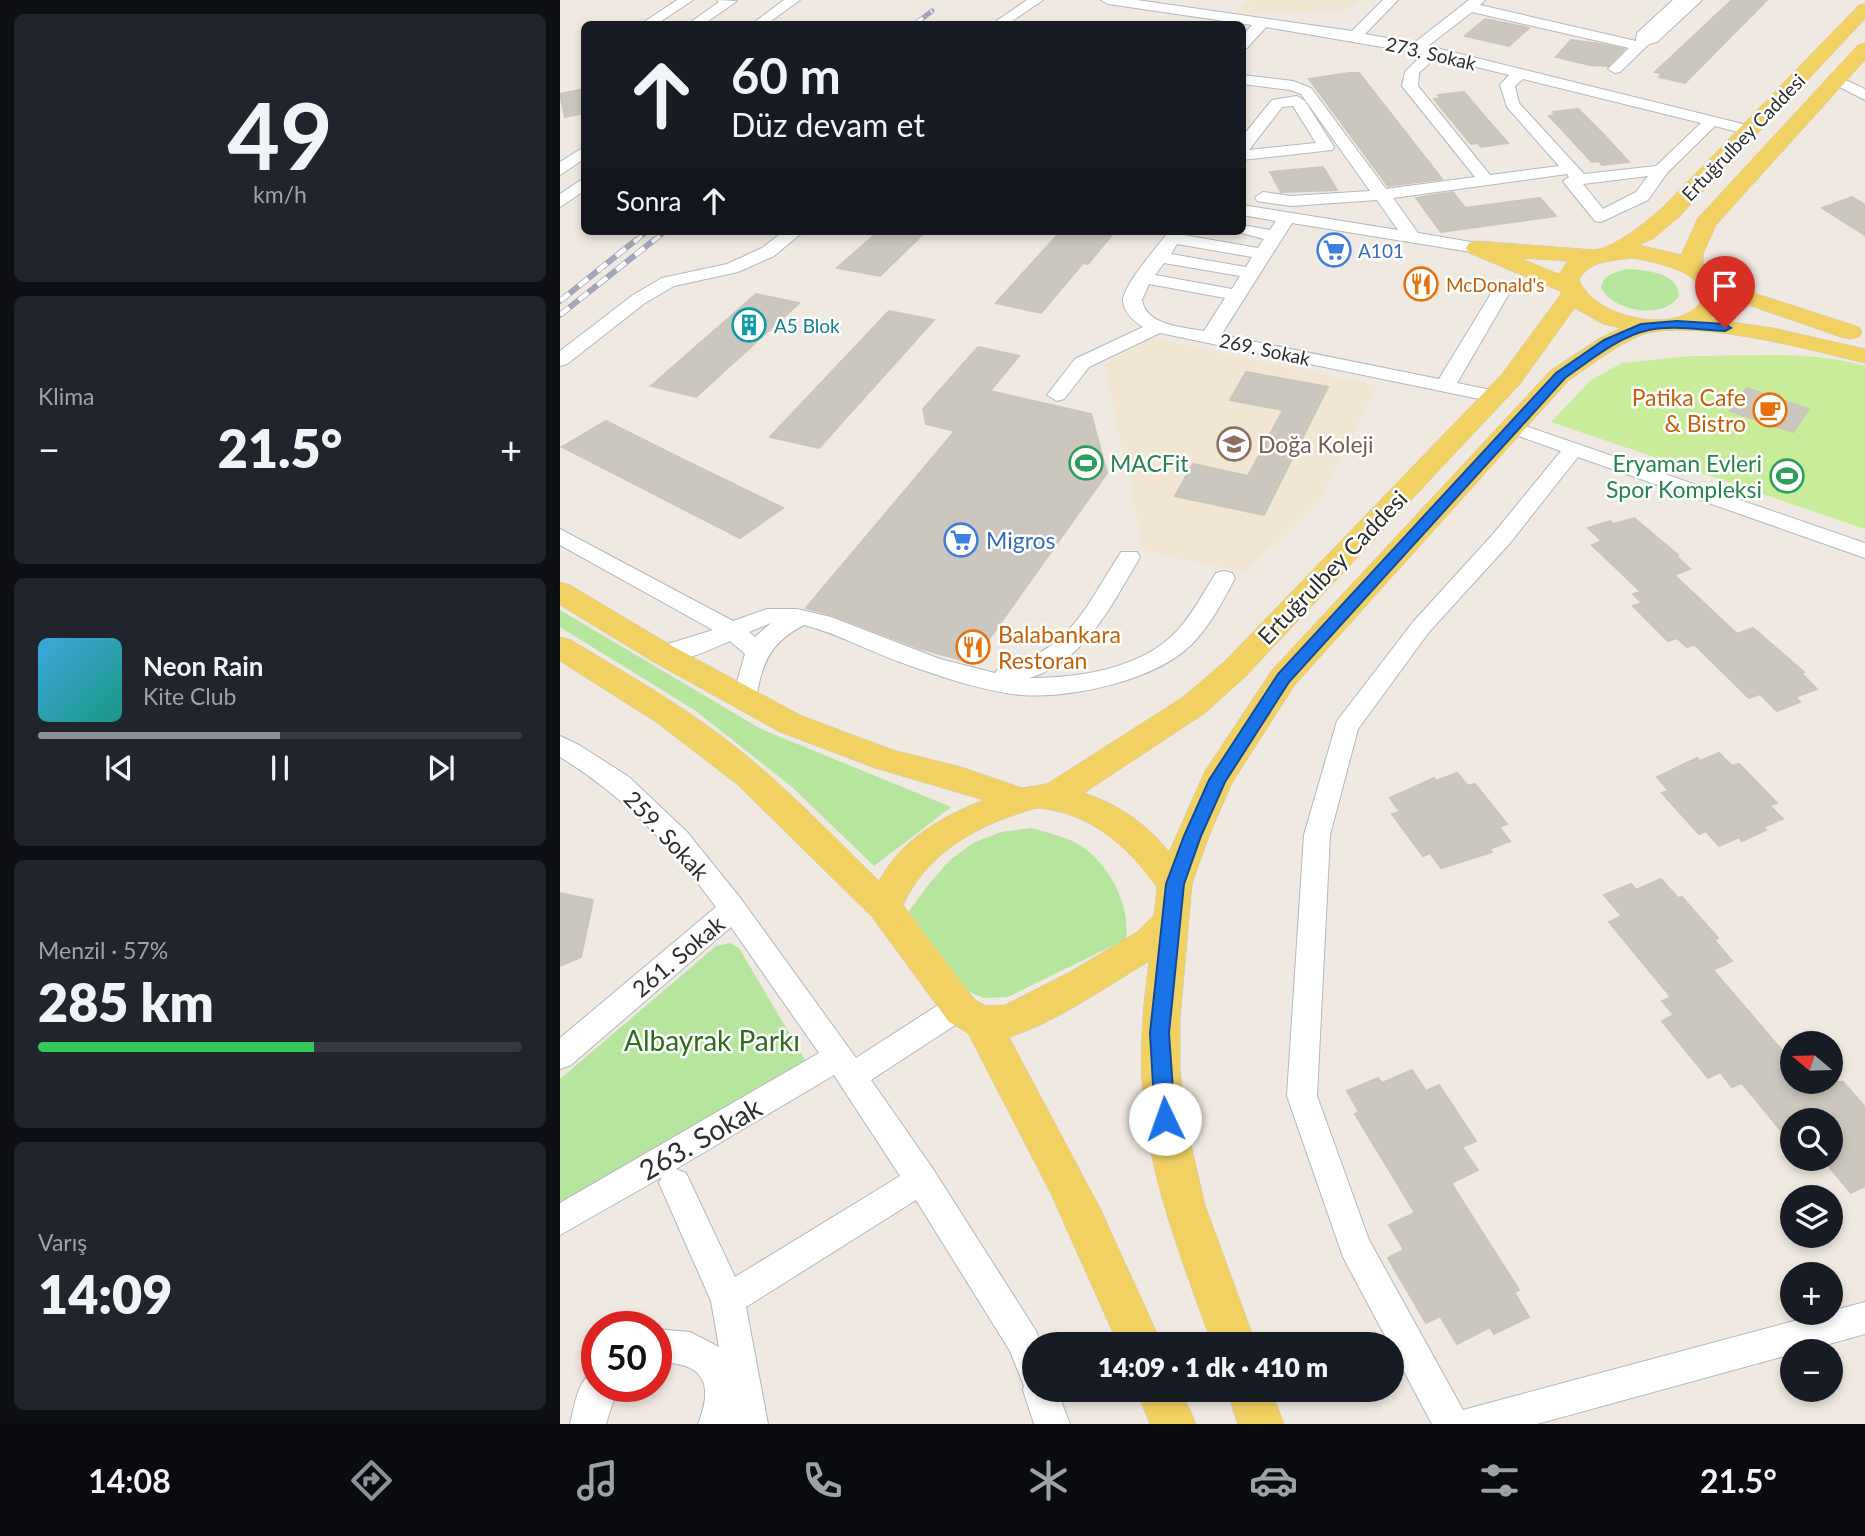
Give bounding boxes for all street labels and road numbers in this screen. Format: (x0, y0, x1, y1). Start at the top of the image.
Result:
street label: 273. Sokak (1384, 31, 1479, 75)
street label: Ertuğrulbey Caddesi (1676, 69, 1810, 205)
street label: 269. Sokak (1218, 328, 1313, 370)
street label: Ertuğrulbey Caddesi (1251, 484, 1413, 650)
street label: 259. Sokak (619, 785, 716, 886)
street label: 261. Sokak (626, 909, 730, 1003)
street label: 263. Sokak (633, 1089, 768, 1187)

